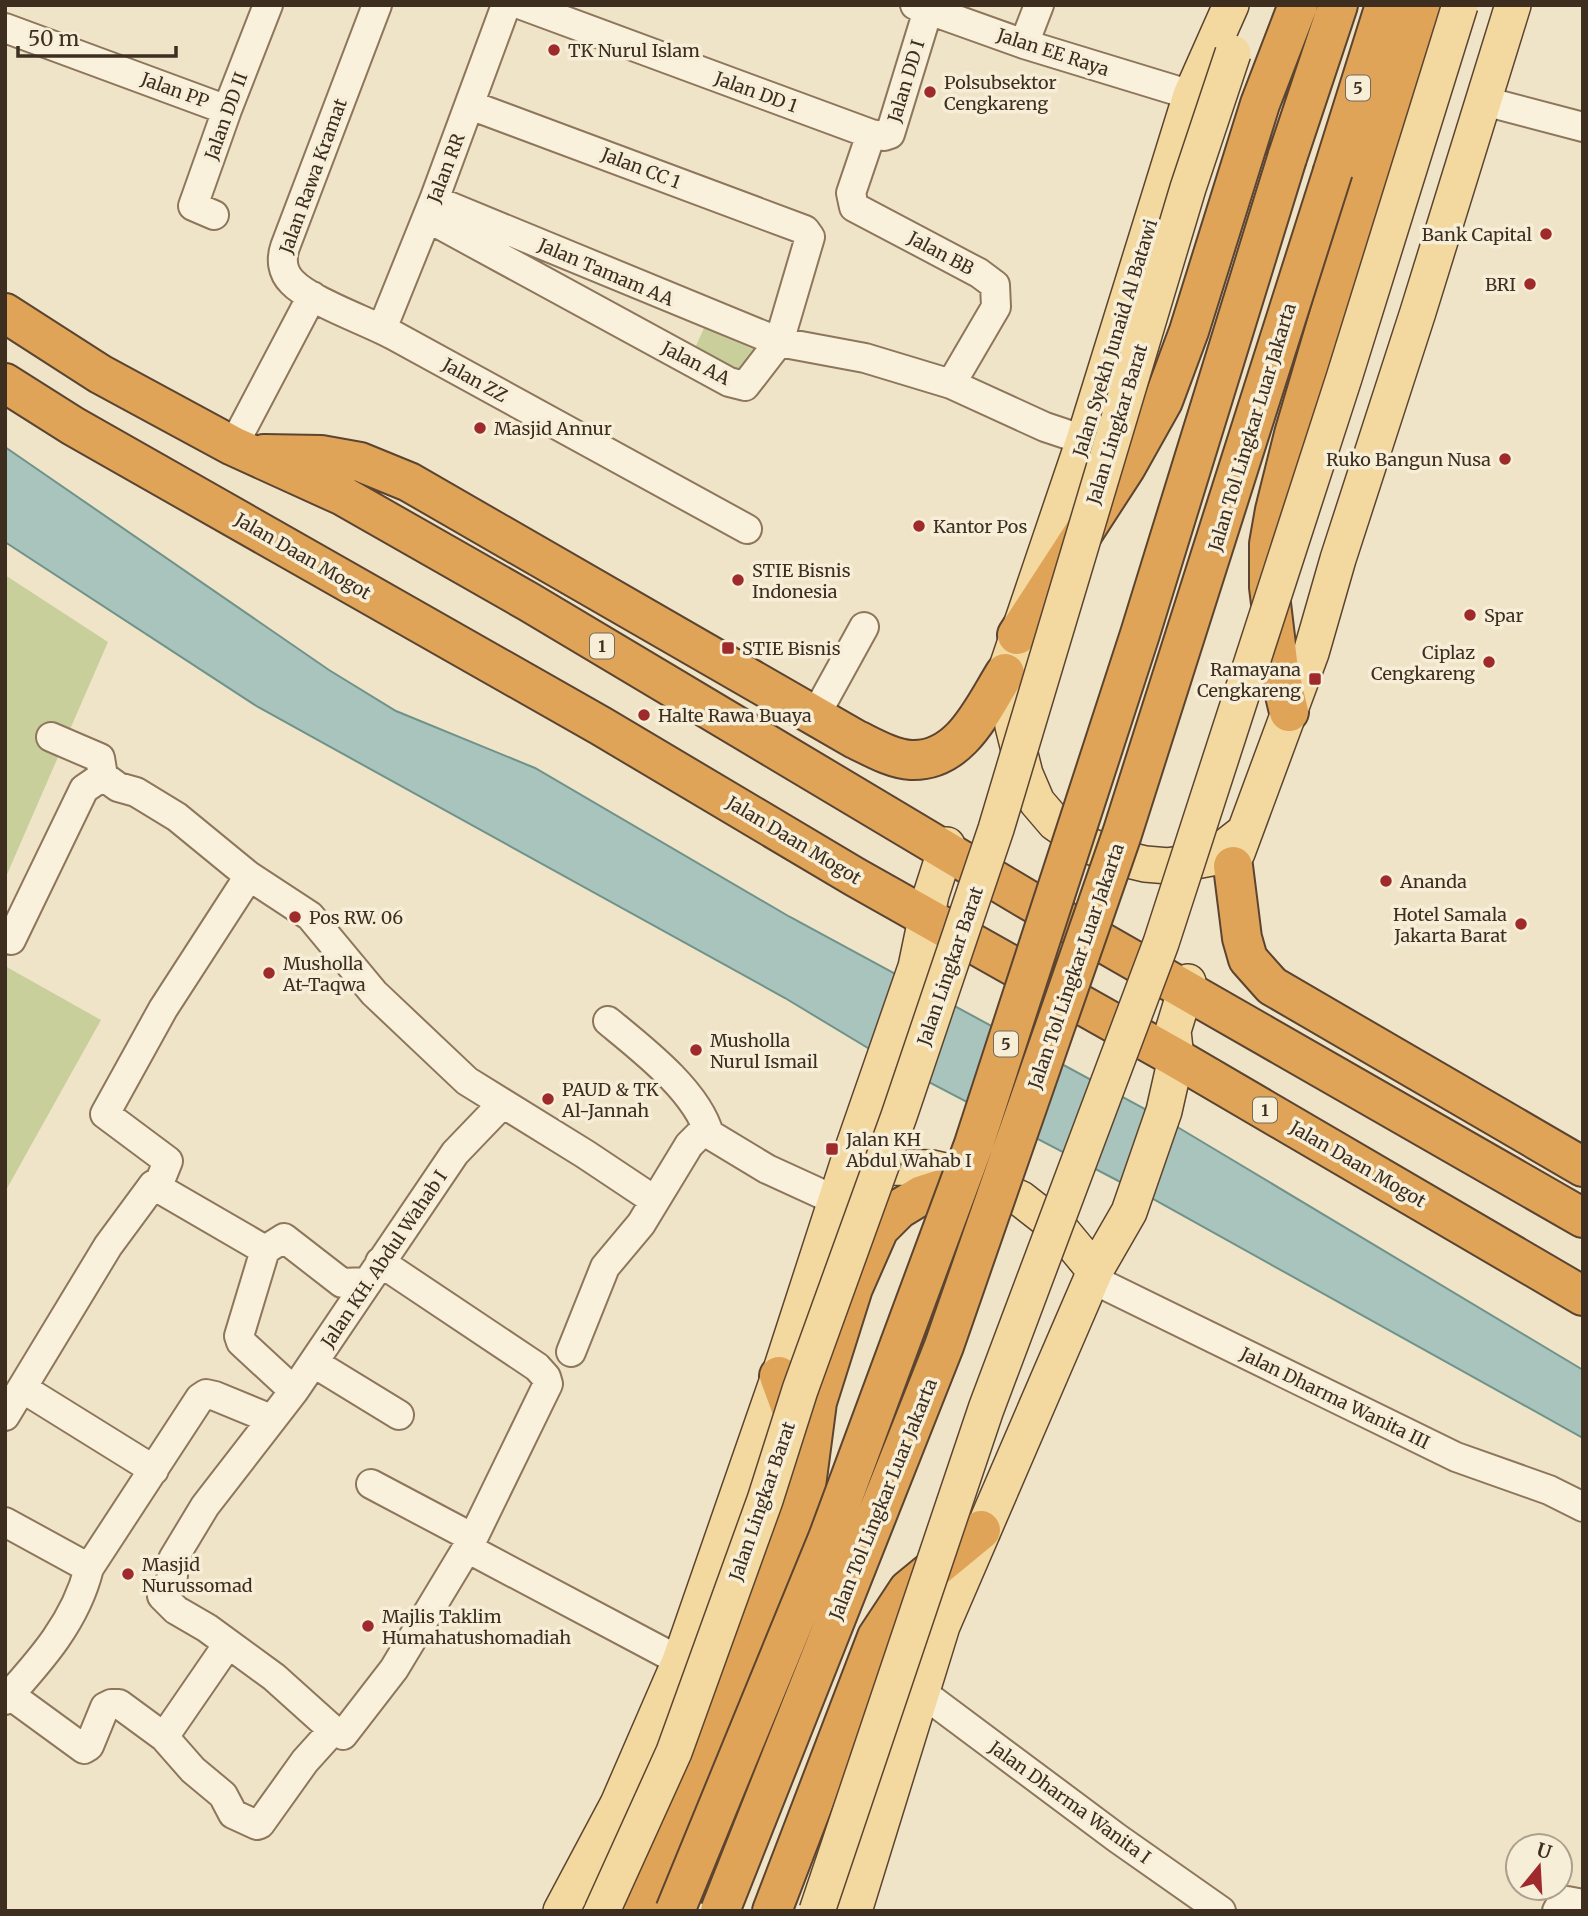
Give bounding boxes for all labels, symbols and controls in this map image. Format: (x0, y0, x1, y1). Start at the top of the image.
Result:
scale bar (18, 14, 175, 58)
street label: Jalan EE Raya (993, 23, 1112, 81)
text: 50 m (28, 25, 79, 52)
street label: Jalan DD I (882, 37, 929, 126)
place label: TK Nurul Islam (568, 39, 700, 62)
marker: TK Nurul Islam (546, 42, 562, 58)
street label: Jalan DD 1 (711, 66, 801, 118)
street label: Jalan PP (137, 67, 212, 113)
street label: Jalan DD II (199, 69, 252, 164)
place label: Polsubsektor Cengkareng (944, 71, 1057, 115)
road number: 5 (1346, 76, 1370, 100)
marker: Polsubsektor Cengkareng (922, 84, 938, 100)
street label: Jalan Rawa Kramat (274, 95, 352, 258)
street label: Jalan RR (422, 130, 470, 207)
street label: Jalan CC 1 (597, 142, 684, 194)
street label: Jalan Syekh Junaid Al Batawi (1068, 216, 1162, 461)
place label: Bank Capital (1422, 223, 1532, 246)
street label: Jalan BB (903, 226, 978, 280)
marker: Bank Capital (1538, 226, 1554, 242)
street label: Jalan Tamam AA (534, 233, 677, 311)
place label: BRI (1485, 273, 1516, 296)
marker: BRI (1522, 276, 1538, 292)
street label: Jalan Tol Lingkar Luar Jakarta (1203, 300, 1301, 555)
street label: Jalan AA (657, 336, 734, 390)
street label: Jalan Lingkar Barat (1081, 341, 1152, 508)
street label: Jalan ZZ (438, 352, 511, 407)
place label: Masjid Annur (494, 417, 612, 440)
marker: Masjid Annur (472, 420, 488, 436)
place label: Ruko Bangun Nusa (1326, 448, 1491, 471)
marker: Ruko Bangun Nusa (1497, 451, 1513, 467)
street label: Jalan Daan Mogot (230, 507, 375, 604)
place label: Kantor Pos (933, 515, 1027, 538)
marker: Kantor Pos (911, 518, 927, 534)
place label: STIE Bisnis Indonesia (752, 559, 851, 603)
marker: STIE Bisnis Indonesia (730, 572, 746, 588)
place label: Spar (1484, 604, 1524, 627)
marker: Spar (1462, 607, 1478, 623)
road number: 1 (590, 634, 614, 659)
place label: STIE Bisnis (742, 637, 841, 660)
marker: STIE Bisnis (720, 640, 736, 656)
place label: Ciplaz Cengkareng (1371, 641, 1475, 685)
marker: Ciplaz Cengkareng (1481, 654, 1497, 670)
place label: Ramayana Cengkareng (1197, 658, 1301, 702)
marker: Ramayana Cengkareng (1307, 671, 1323, 687)
place label: Halte Rawa Buaya (658, 704, 812, 727)
marker: Halte Rawa Buaya (636, 707, 652, 723)
street label: Jalan Daan Mogot (722, 790, 866, 889)
street label: Jalan Tol Lingkar Luar Jakarta (1023, 840, 1129, 1093)
place label: Ananda (1399, 870, 1467, 893)
marker: Ananda (1378, 873, 1394, 889)
street label: Jalan Lingkar Barat (912, 883, 988, 1049)
place label: Hotel Samala Jakarta Barat (1393, 903, 1507, 947)
place label: Pos RW. 06 (309, 906, 403, 929)
marker: Pos RW. 06 (287, 909, 303, 925)
marker: Hotel Samala Jakarta Barat (1513, 916, 1529, 932)
place label: Musholla At-Taqwa (282, 952, 366, 996)
marker: Musholla At-Taqwa (261, 965, 277, 981)
place label: Musholla Nurul Ismail (710, 1029, 819, 1073)
road number: 5 (994, 1032, 1018, 1056)
marker: Musholla Nurul Ismail (688, 1042, 704, 1058)
place label: PAUD & TK Al-Jannah (561, 1078, 659, 1122)
marker: PAUD & TK Al-Jannah (540, 1091, 556, 1107)
road number: 1 (1253, 1098, 1277, 1122)
street label: Jalan Daan Mogot (1285, 1115, 1430, 1212)
place label: Jalan KH Abdul Wahab I (845, 1128, 972, 1172)
marker: Jalan KH Abdul Wahab I (824, 1141, 840, 1157)
street label: Jalan KH. Abdul Wahab I (315, 1166, 452, 1353)
street label: Jalan Dharma Wanita III (1236, 1342, 1433, 1454)
street label: Jalan Tol Lingkar Luar Jakarta (824, 1375, 942, 1624)
street label: Jalan Lingkar Barat (724, 1418, 800, 1584)
place label: Masjid Nurussomad (142, 1553, 253, 1597)
marker: Masjid Nurussomad (120, 1566, 136, 1582)
place label: Majlis Taklim Humahatushomadiah (382, 1605, 571, 1649)
marker: Majlis Taklim Humahatushomadiah (360, 1618, 376, 1634)
street label: Jalan Dharma Wanita I (984, 1735, 1155, 1868)
north arrow (1504, 1832, 1574, 1902)
text: U (1534, 1837, 1555, 1864)

